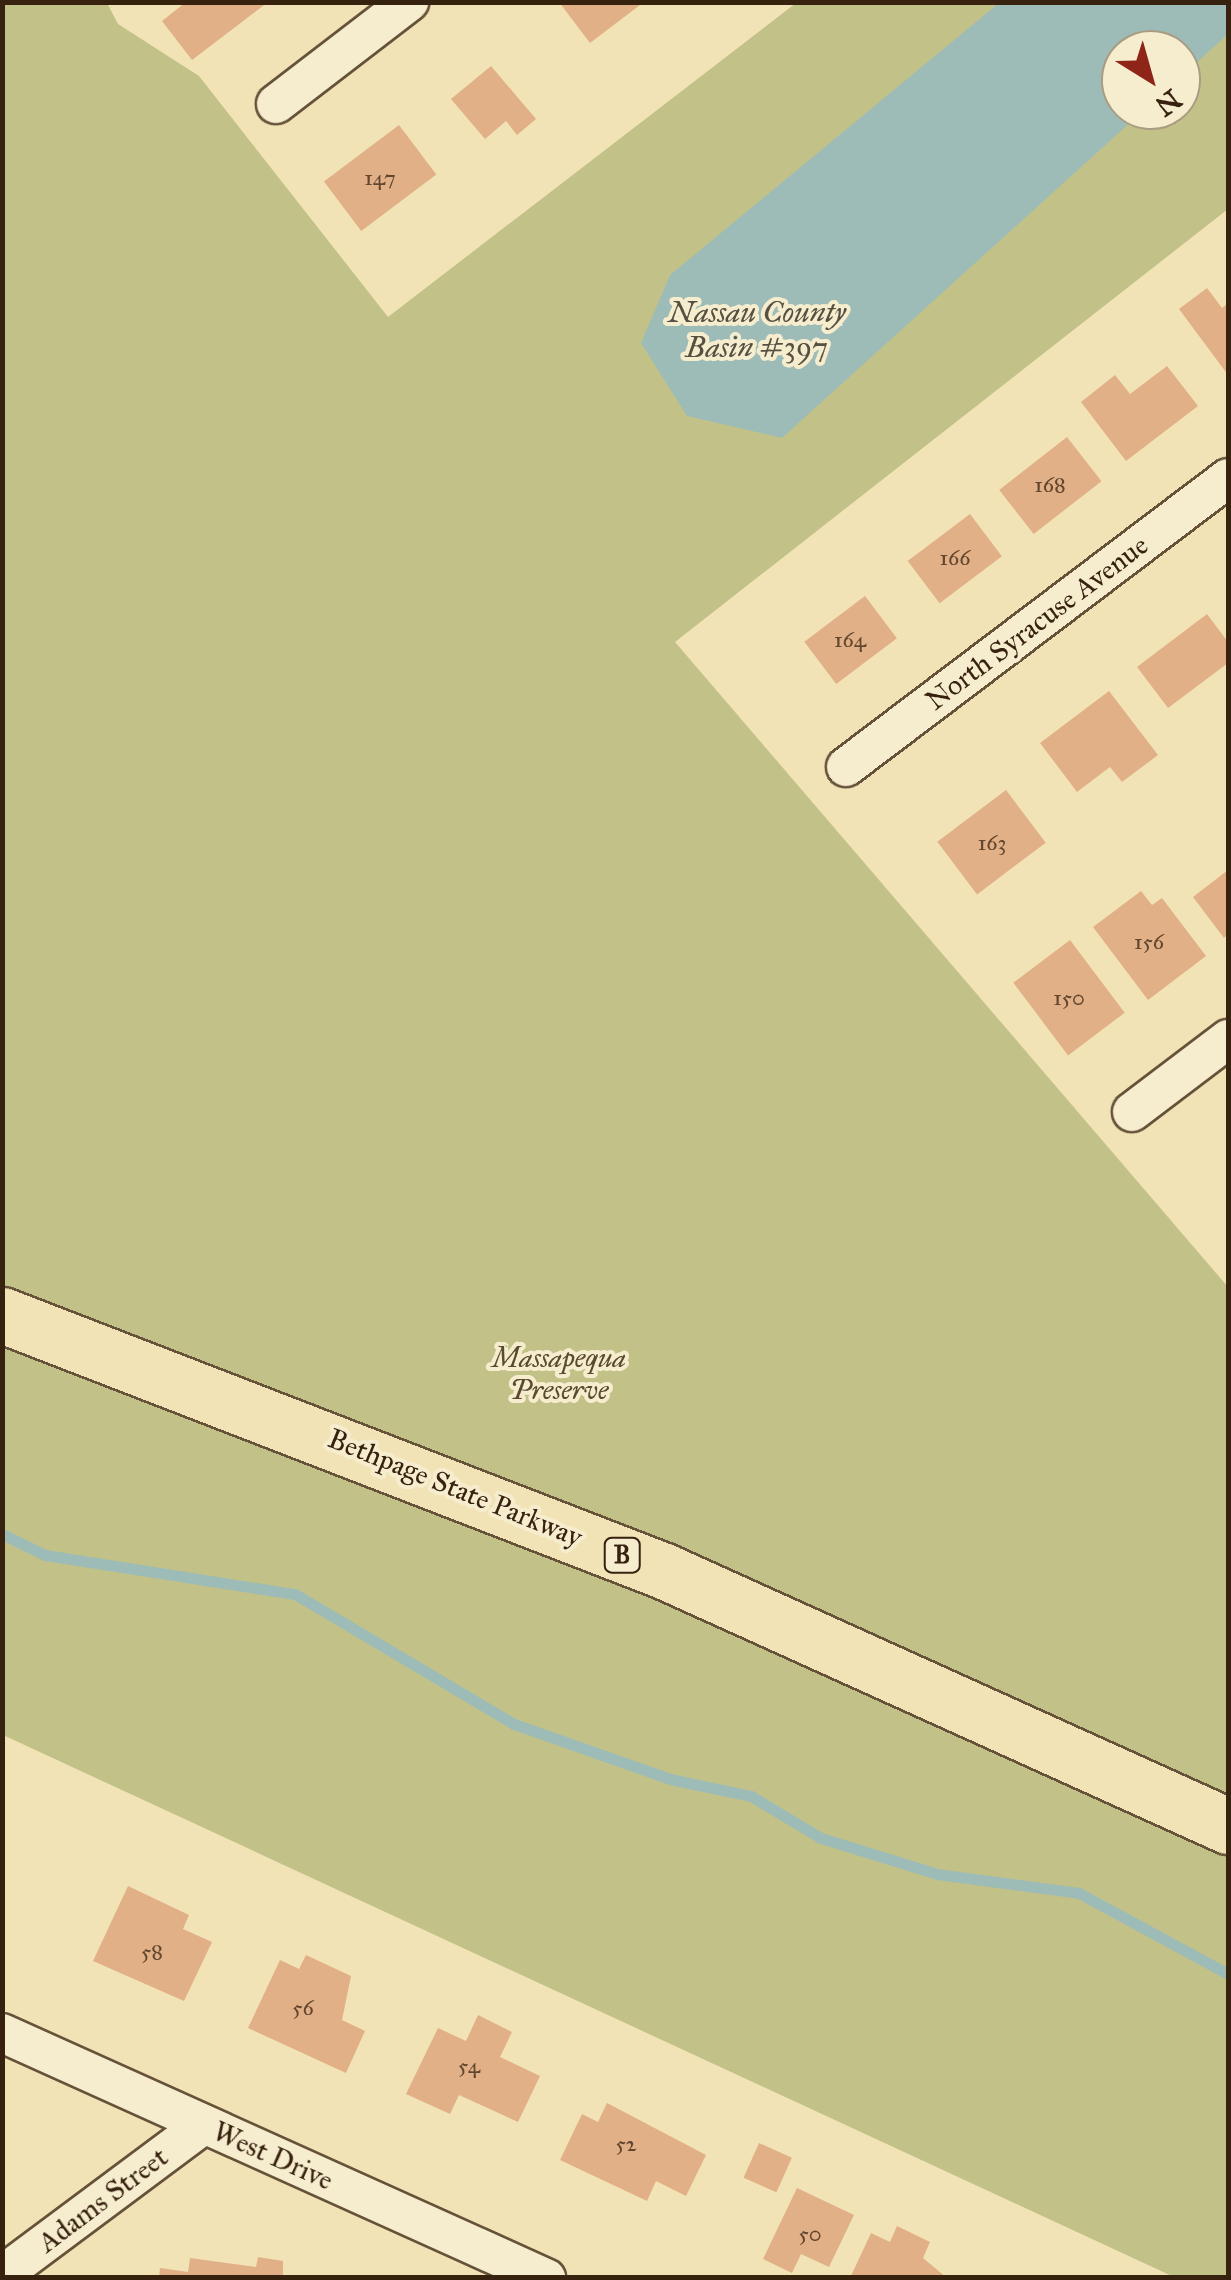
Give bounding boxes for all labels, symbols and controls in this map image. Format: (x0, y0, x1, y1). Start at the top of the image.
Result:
north arrow (1101, 30, 1201, 130)
text: N (1148, 82, 1188, 124)
house number: 147 (364, 165, 396, 191)
water label: Nassau County Basin #397 (668, 294, 846, 364)
house number: 168 (1034, 472, 1066, 498)
street label: North Syracuse Avenue (919, 528, 1155, 718)
house number: 166 (939, 545, 971, 571)
house number: 164 (834, 627, 866, 653)
house number: 163 (978, 830, 1006, 856)
house number: 156 (1134, 929, 1164, 955)
house number: 150 (1053, 985, 1085, 1011)
park label: Massapequa Preserve (492, 1341, 626, 1407)
street label: Bethpage State Parkway (323, 1422, 587, 1554)
road number: B (602, 1535, 642, 1575)
house number: 58 (141, 1939, 163, 1965)
house number: 56 (292, 1995, 314, 2021)
house number: 54 (458, 2053, 480, 2079)
street label: West Drive (208, 2115, 338, 2197)
house number: 52 (615, 2131, 637, 2157)
street label: Adams Street (31, 2140, 175, 2260)
house number: 50 (798, 2221, 822, 2247)

